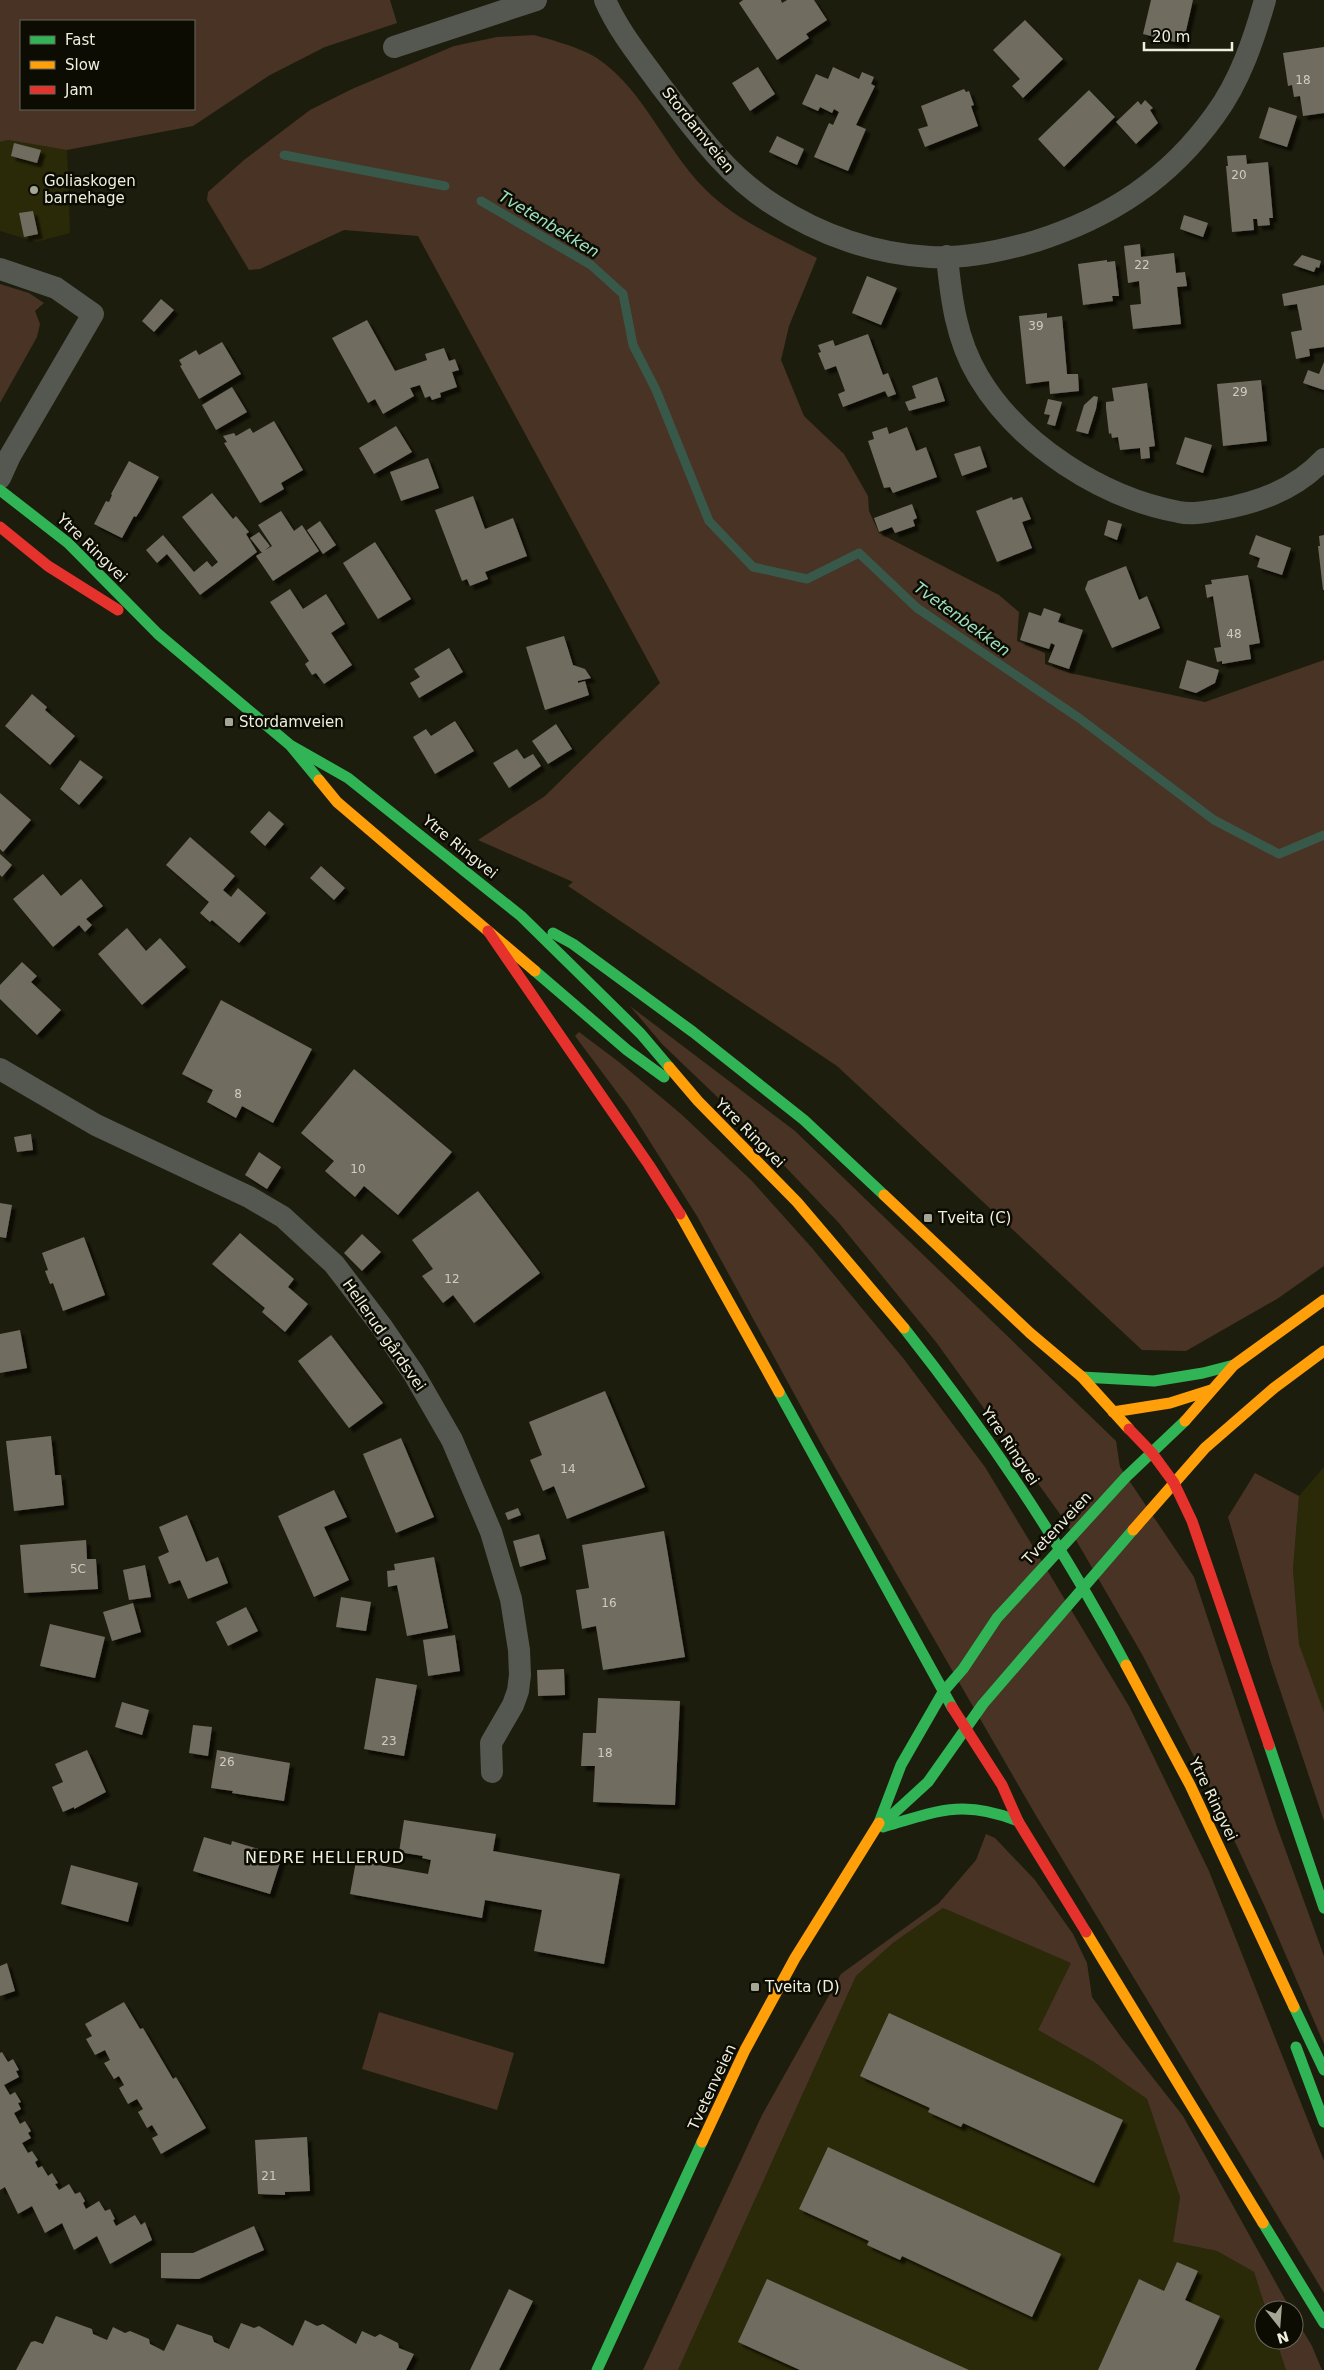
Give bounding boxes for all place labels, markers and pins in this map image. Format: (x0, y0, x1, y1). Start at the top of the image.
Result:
place label: Goliaskogen barnehage (44, 172, 136, 207)
marker: Goliaskogen barnehage (28, 184, 40, 196)
place label: Stordamveien (239, 713, 344, 731)
marker: Stordamveien (223, 716, 235, 728)
place label: Tveita (C) (937, 1209, 1011, 1227)
marker: Tveita (C) (922, 1212, 934, 1224)
place label: Tveita (D) (764, 1978, 840, 1996)
marker: Tveita (D) (749, 1981, 761, 1993)

